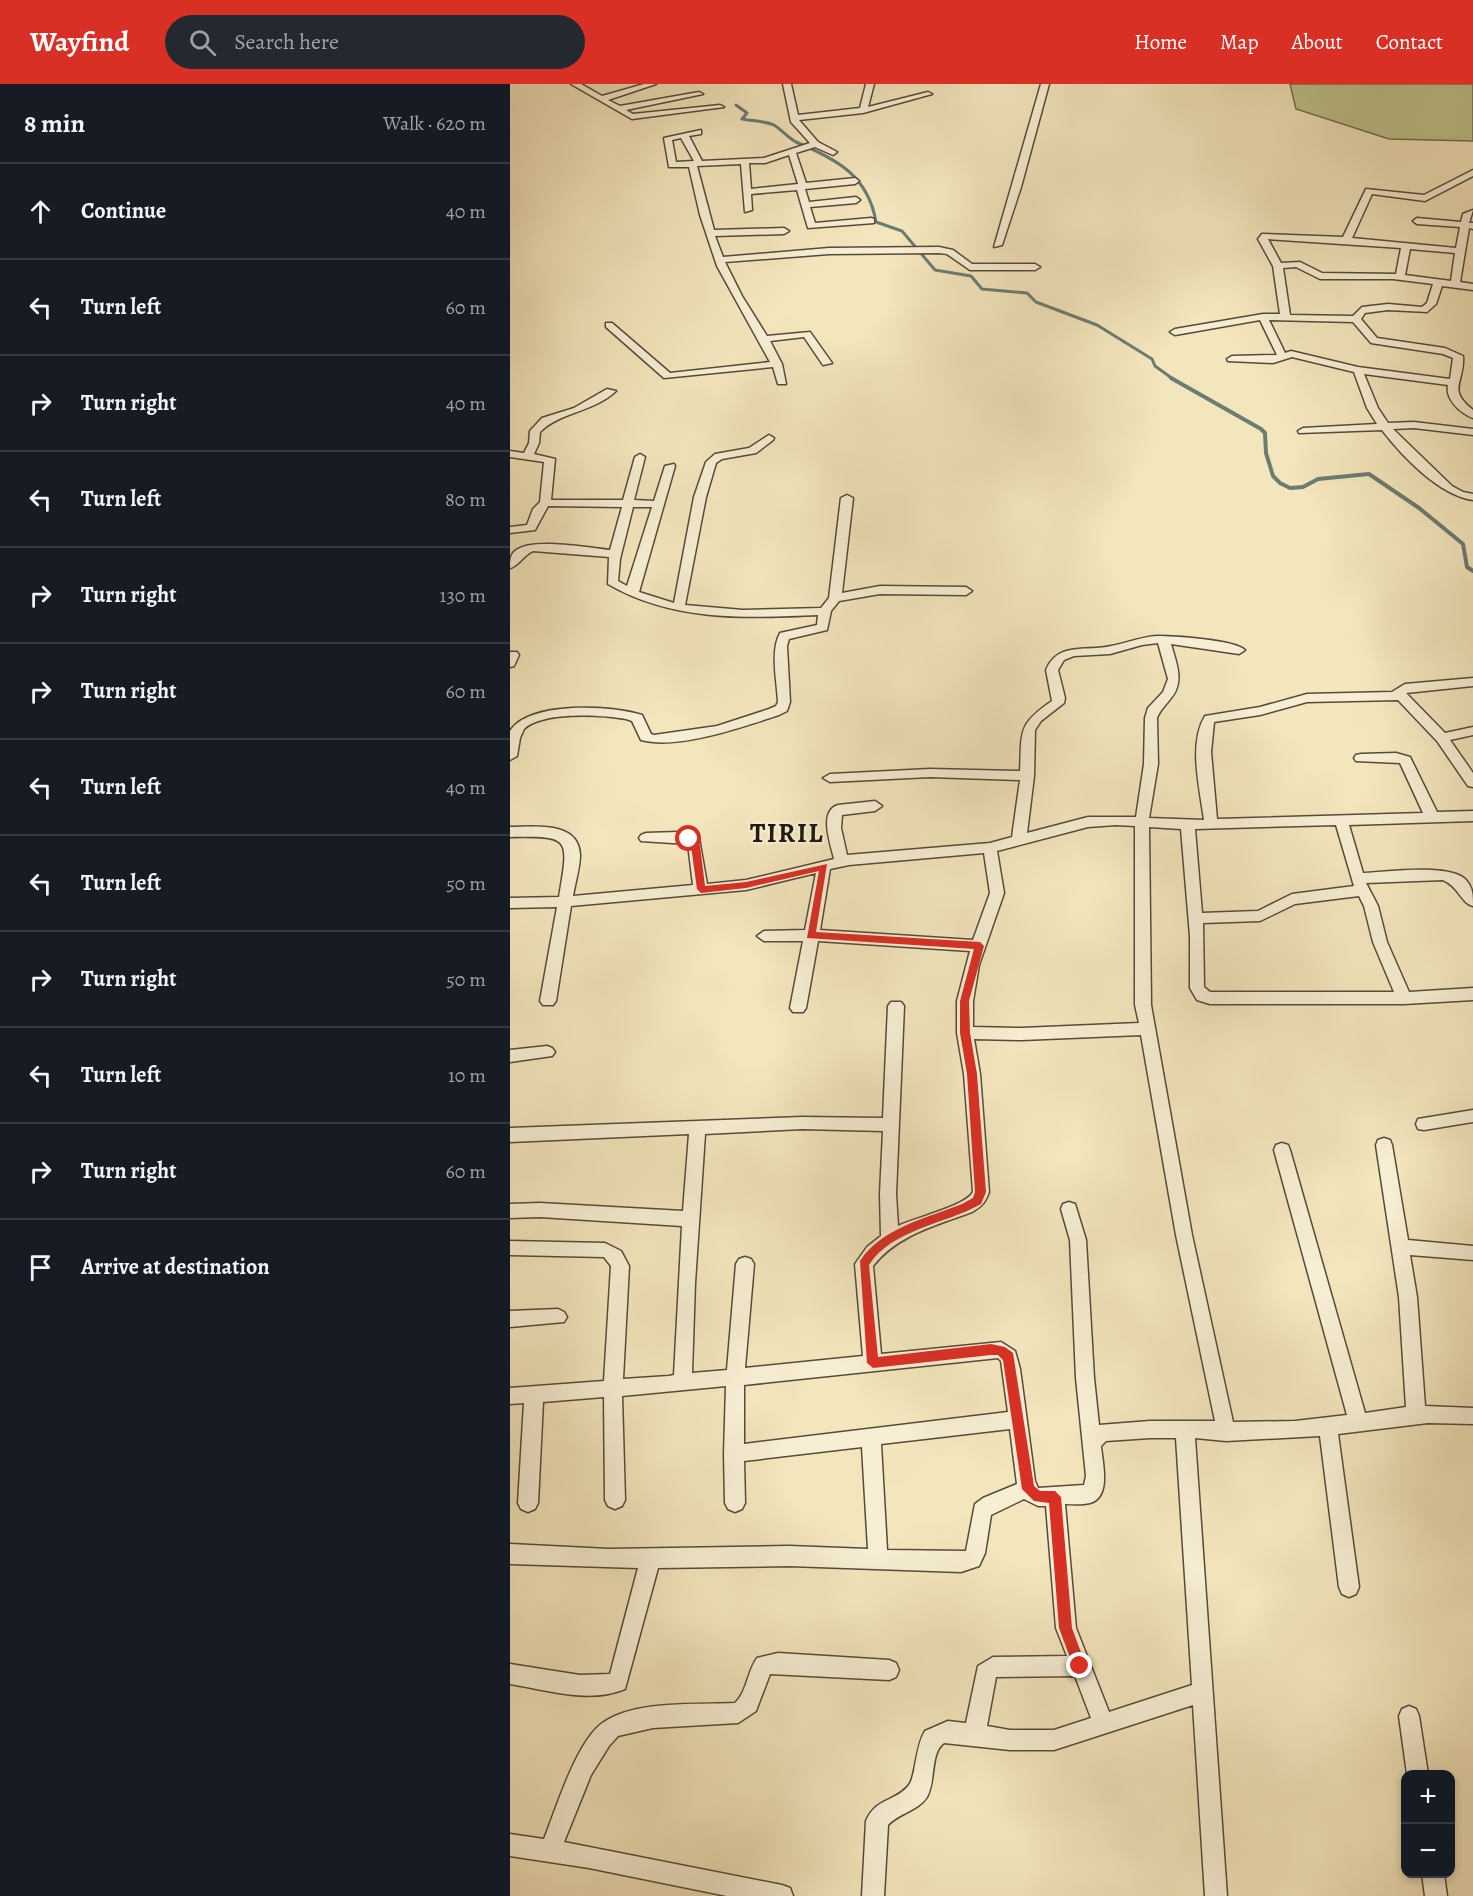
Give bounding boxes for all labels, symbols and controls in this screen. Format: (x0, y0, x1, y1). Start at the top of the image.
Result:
search box (165, 15, 585, 69)
text: Wayfind (30, 23, 129, 61)
icon: search (186, 26, 219, 59)
text: Search here (234, 27, 339, 57)
text: Home (1134, 28, 1187, 56)
text: Map (1220, 28, 1258, 56)
text: About (1291, 28, 1343, 56)
text: Contact (1376, 28, 1443, 56)
text: 8 min (24, 106, 85, 141)
text: Walk · 620 m (383, 110, 486, 137)
icon: ahead (24, 195, 57, 228)
text: Continue (81, 196, 166, 226)
text: 40 m (446, 198, 486, 225)
icon: left (24, 291, 57, 324)
text: Turn left (81, 292, 161, 322)
text: 60 m (446, 294, 486, 321)
icon: right (24, 387, 57, 420)
text: Turn right (81, 388, 177, 418)
text: 40 m (446, 390, 486, 417)
icon: left (24, 483, 57, 516)
text: Turn left (81, 484, 161, 514)
text: 80 m (445, 486, 486, 513)
icon: right (24, 579, 57, 612)
text: Turn right (81, 580, 177, 610)
text: 130 m (440, 582, 486, 609)
icon: right (24, 675, 57, 708)
text: Turn right (81, 676, 177, 706)
text: 60 m (446, 678, 486, 705)
icon: left (24, 771, 57, 804)
text: Turn left (81, 772, 161, 802)
text: 40 m (446, 774, 486, 801)
district label: TIRIL (750, 815, 824, 851)
route start (675, 825, 701, 851)
icon: left (24, 867, 57, 900)
text: Turn left (81, 868, 161, 898)
text: 50 m (446, 870, 486, 897)
icon: right (24, 963, 57, 996)
text: Turn right (81, 964, 177, 994)
text: 50 m (446, 966, 486, 993)
icon: left (24, 1059, 57, 1092)
text: Turn left (81, 1060, 161, 1090)
text: 10 m (448, 1062, 486, 1089)
icon: right (24, 1155, 57, 1188)
text: Turn right (81, 1156, 177, 1186)
text: 60 m (446, 1158, 486, 1185)
icon: arrive (24, 1251, 57, 1284)
text: Arrive at destination (81, 1252, 270, 1282)
route end (1066, 1652, 1092, 1678)
map controls (1401, 1770, 1455, 1878)
button: + (1401, 1770, 1455, 1824)
button: − (1401, 1824, 1455, 1878)

